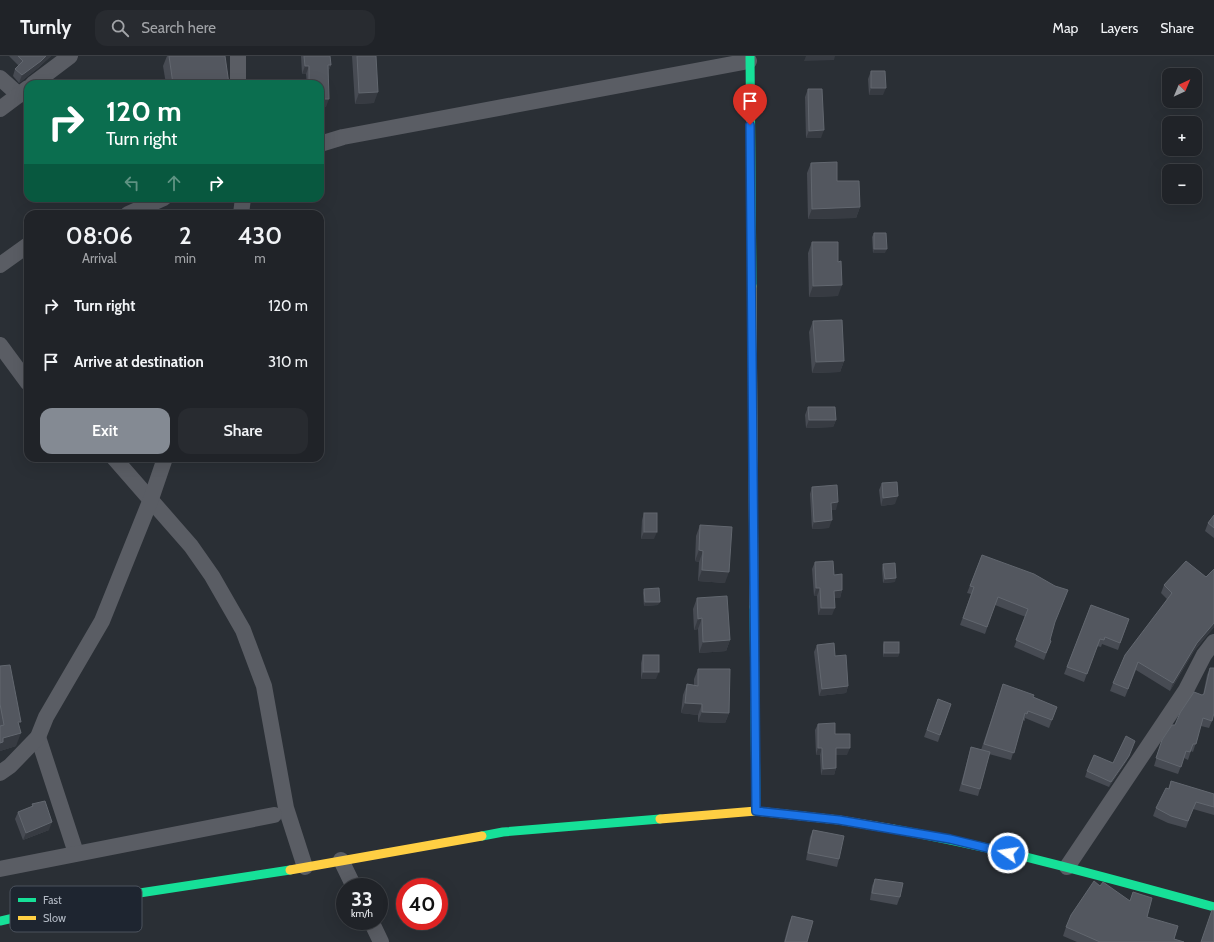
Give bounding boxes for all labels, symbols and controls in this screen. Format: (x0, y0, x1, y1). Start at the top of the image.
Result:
search box (95, 10, 375, 46)
text: Turnly (20, 16, 71, 39)
icon: search (109, 17, 131, 39)
text: Search here (141, 19, 216, 37)
text: Map (1053, 19, 1078, 37)
text: Layers (1100, 19, 1138, 37)
text: Share (1160, 19, 1194, 37)
north arrow (1162, 68, 1202, 108)
map controls (1162, 68, 1202, 204)
pin (733, 84, 767, 125)
icon: arrive (739, 90, 761, 112)
text: 120 m (106, 94, 182, 128)
icon: right (40, 96, 92, 148)
button: + (1162, 116, 1202, 156)
text: Turn right (106, 128, 177, 150)
button: − (1162, 164, 1202, 204)
icon: left (121, 172, 143, 194)
icon: ahead (163, 172, 185, 194)
icon: right (205, 172, 227, 194)
text: 08:06 (66, 221, 133, 250)
text: 2 (179, 221, 192, 250)
text: 430 (238, 221, 282, 250)
text: Arrival (82, 250, 117, 266)
text: min (175, 250, 196, 266)
text: m (254, 250, 266, 266)
icon: right (40, 295, 62, 317)
text: Turn right (74, 297, 135, 315)
text: 120 m (268, 297, 308, 315)
icon: arrive (40, 351, 62, 373)
text: Arrive at destination (74, 353, 204, 371)
text: 310 m (268, 353, 308, 371)
button: Exit (40, 408, 170, 454)
button: Share (178, 408, 308, 454)
position arrow (987, 832, 1029, 874)
speed limit sign: 40 (396, 878, 448, 930)
legend (10, 886, 142, 932)
text: 33 (351, 887, 373, 911)
text: Fast (43, 893, 62, 907)
text: km/h (351, 907, 373, 920)
text: Slow (43, 911, 66, 925)

